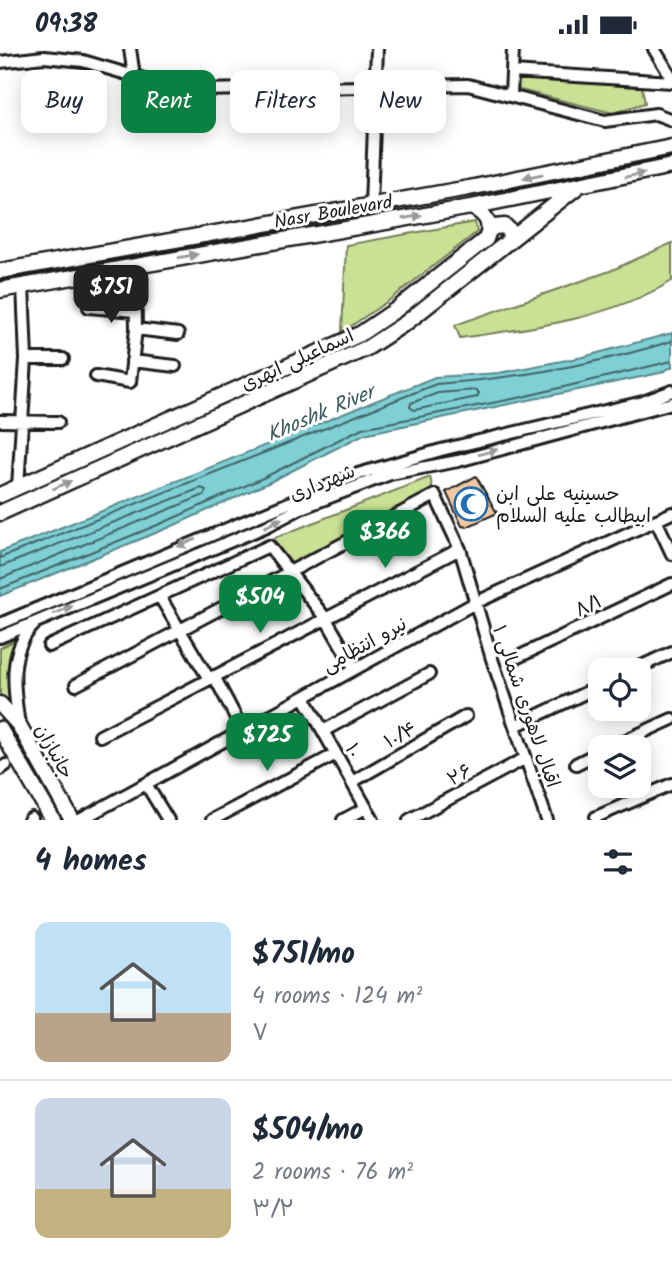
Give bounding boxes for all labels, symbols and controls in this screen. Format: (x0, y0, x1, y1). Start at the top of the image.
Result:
text: 09:38 (35, 4, 97, 46)
chip: Buy (21, 70, 107, 133)
chip: Rent (121, 70, 216, 133)
chip: Filters (230, 70, 340, 133)
chip: New (354, 70, 446, 133)
one-way arrow (624, 169, 646, 180)
one-way arrow (522, 170, 544, 181)
street label: Nasr Boulevard (272, 188, 395, 238)
one-way arrow (401, 211, 423, 222)
one-way arrow (177, 250, 199, 261)
pin: $751 (70, 265, 152, 325)
text: $751 (89, 270, 133, 306)
street label: اسماعیلی ابهری (236, 321, 359, 400)
water label: Khoshk River (262, 375, 383, 452)
one-way arrow (478, 447, 499, 457)
street label: شهرداری (285, 457, 360, 511)
one-way arrow (52, 479, 72, 491)
place label: حسینیه علی ابن ابیطالب علیه السلام (496, 480, 651, 532)
mosque icon: حسینیه علی ابن ابیطالب علیه السلام (452, 485, 490, 523)
pin: $366 (344, 511, 426, 570)
text: $366 (359, 515, 411, 551)
one-way arrow (263, 517, 283, 528)
one-way arrow (177, 538, 198, 549)
pin: $504 (219, 575, 301, 635)
text: $504 (235, 580, 285, 616)
street label: ۸/۱ (570, 588, 607, 626)
one-way arrow (52, 604, 73, 615)
street label: نیرو انتظامی (317, 610, 413, 681)
street label: اقبال لاهوری شمالی ۱ (483, 621, 567, 792)
map controls (588, 658, 651, 798)
button: locate (588, 658, 651, 721)
pin: $725 (226, 713, 308, 773)
street label: ۱۰/۴ (379, 714, 423, 757)
text: $725 (242, 718, 292, 754)
street label: جانبازان (26, 719, 81, 785)
button: layers (588, 735, 651, 798)
street label: ۱۰ (336, 738, 369, 764)
street label: ۲۶ (442, 757, 478, 795)
text: 4 homes (35, 838, 147, 886)
icon: filters (599, 843, 637, 881)
text: $751/mo (252, 931, 355, 979)
icon: home (91, 950, 175, 1034)
text: 4 rooms · 124 m² (252, 979, 422, 1015)
text: ۷ (252, 1016, 268, 1052)
text: $504/mo (252, 1107, 363, 1155)
icon: home (91, 1126, 175, 1210)
text: 2 rooms · 76 m² (252, 1155, 413, 1191)
text: ۳/۲ (252, 1192, 295, 1228)

